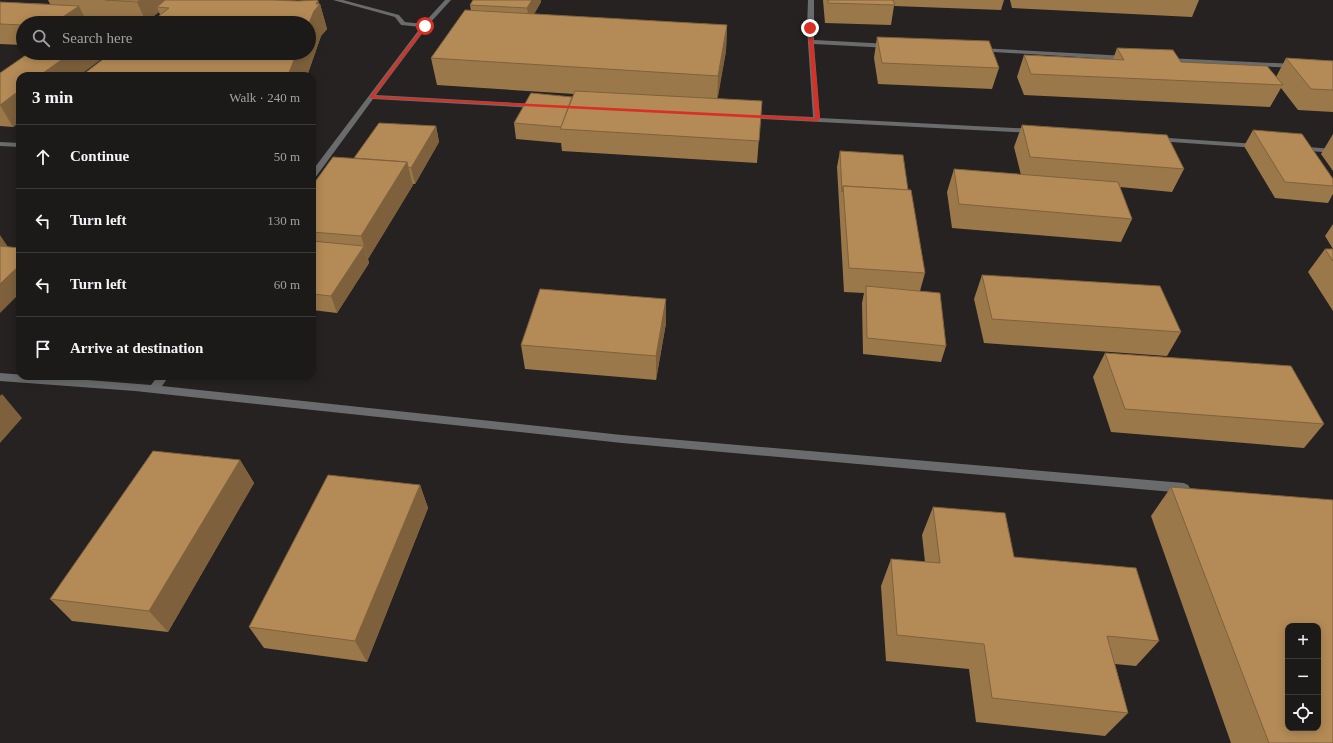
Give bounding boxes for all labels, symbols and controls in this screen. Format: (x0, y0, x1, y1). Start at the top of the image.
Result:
search box (16, 16, 316, 60)
route start (416, 17, 434, 35)
route end (801, 19, 819, 37)
icon: search (30, 27, 52, 49)
text: Search here (62, 30, 132, 46)
text: 3 min (32, 88, 73, 107)
text: Walk · 240 m (229, 90, 300, 105)
icon: ahead (32, 146, 54, 168)
text: Continue (70, 148, 129, 164)
text: 50 m (274, 149, 300, 164)
icon: left (32, 210, 54, 232)
text: Turn left (70, 212, 127, 228)
text: 130 m (267, 213, 300, 228)
icon: left (32, 274, 54, 296)
text: Turn left (70, 276, 127, 292)
text: 60 m (274, 277, 300, 292)
icon: arrive (32, 338, 54, 360)
text: Arrive at destination (70, 340, 203, 356)
map controls (1285, 623, 1321, 731)
button: + (1285, 623, 1321, 659)
button: − (1285, 659, 1321, 695)
button: locate (1285, 695, 1321, 731)

